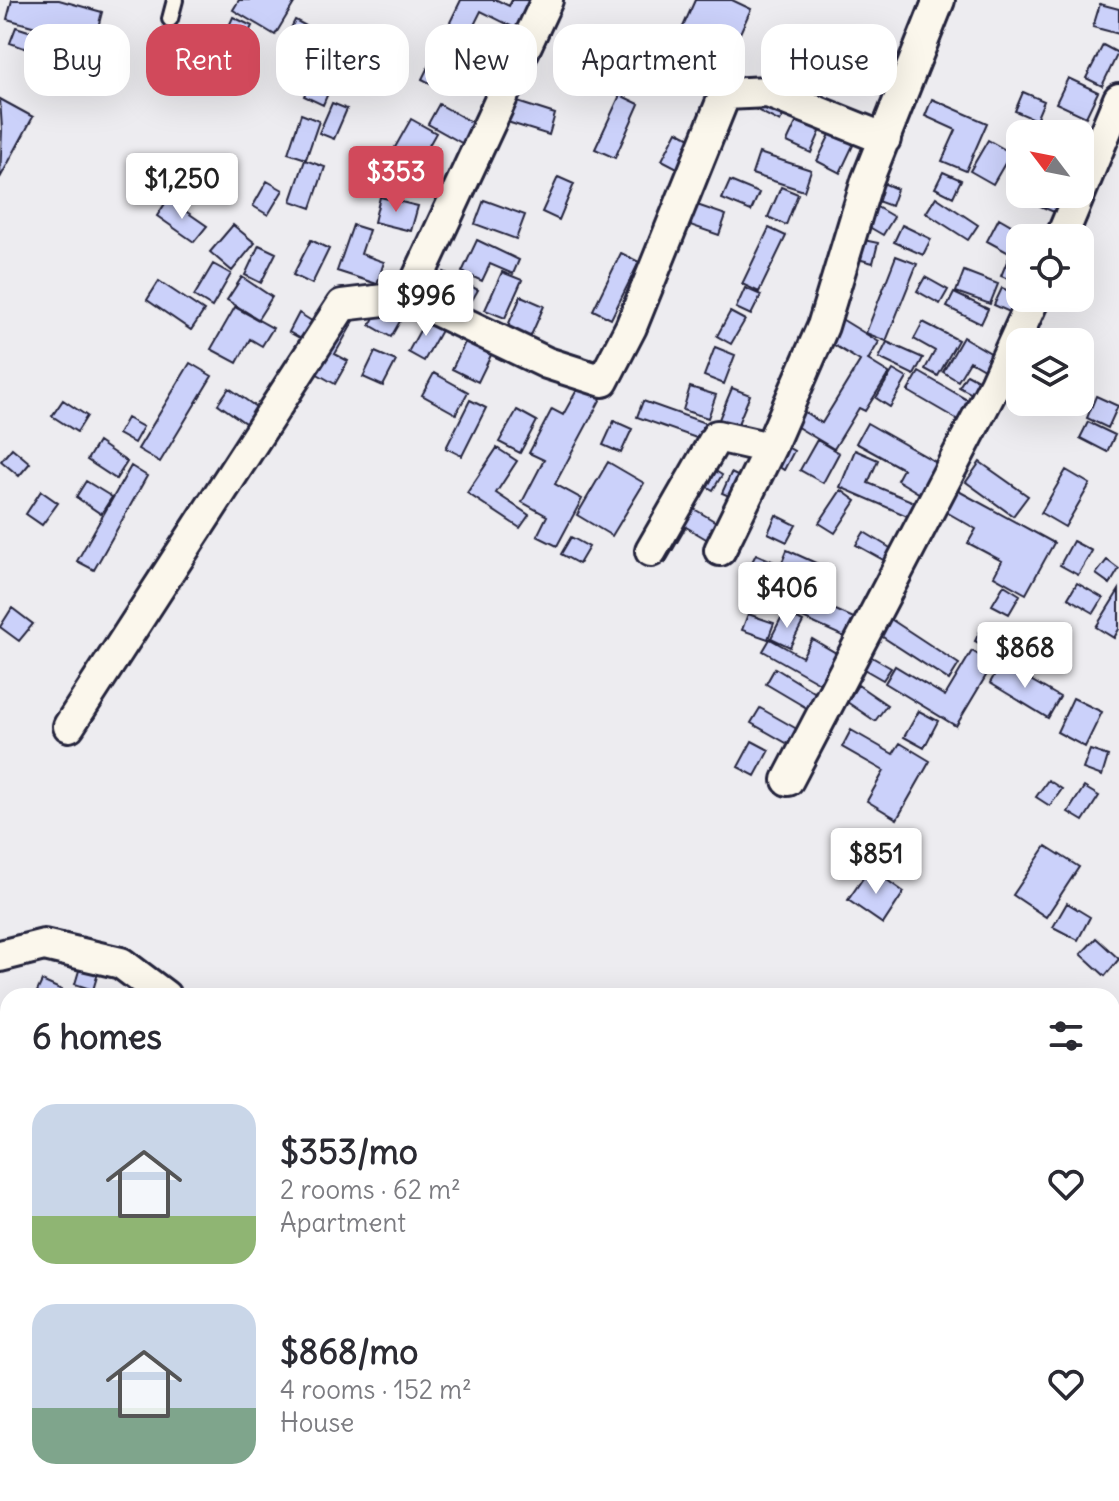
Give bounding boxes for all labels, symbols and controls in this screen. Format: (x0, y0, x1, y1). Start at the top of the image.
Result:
chip: Buy (24, 24, 130, 96)
chip: Rent (146, 24, 260, 96)
chip: Filters (276, 24, 409, 96)
chip: New (425, 24, 537, 96)
chip: Apartment (553, 24, 745, 96)
chip: House (761, 24, 897, 96)
north arrow (1006, 120, 1094, 208)
map controls (1006, 120, 1094, 416)
pin: $353 (349, 146, 443, 214)
pin: $1,250 (117, 153, 247, 221)
text: $353 (367, 155, 425, 188)
text: $1,250 (144, 162, 220, 195)
button: locate (1006, 224, 1094, 312)
pin: $996 (379, 270, 473, 338)
text: $996 (396, 279, 456, 312)
button: layers (1006, 328, 1094, 416)
pin: $406 (740, 562, 834, 630)
text: $406 (756, 571, 818, 604)
pin: $868 (978, 622, 1072, 690)
text: $868 (995, 631, 1055, 664)
pin: $851 (829, 828, 923, 896)
text: $851 (849, 837, 903, 870)
icon: filters (1044, 1014, 1088, 1058)
text: 6 homes (32, 1015, 162, 1058)
text: $353/mo (280, 1130, 418, 1173)
icon: home (96, 1136, 192, 1232)
icon: heart (1044, 1162, 1088, 1206)
text: 2 rooms · 62 m² (280, 1173, 461, 1206)
text: Apartment (280, 1206, 406, 1239)
text: $868/mo (280, 1330, 418, 1373)
icon: home (96, 1336, 192, 1432)
icon: heart (1044, 1362, 1088, 1406)
text: 4 rooms · 152 m² (280, 1373, 472, 1406)
text: House (280, 1406, 354, 1439)

